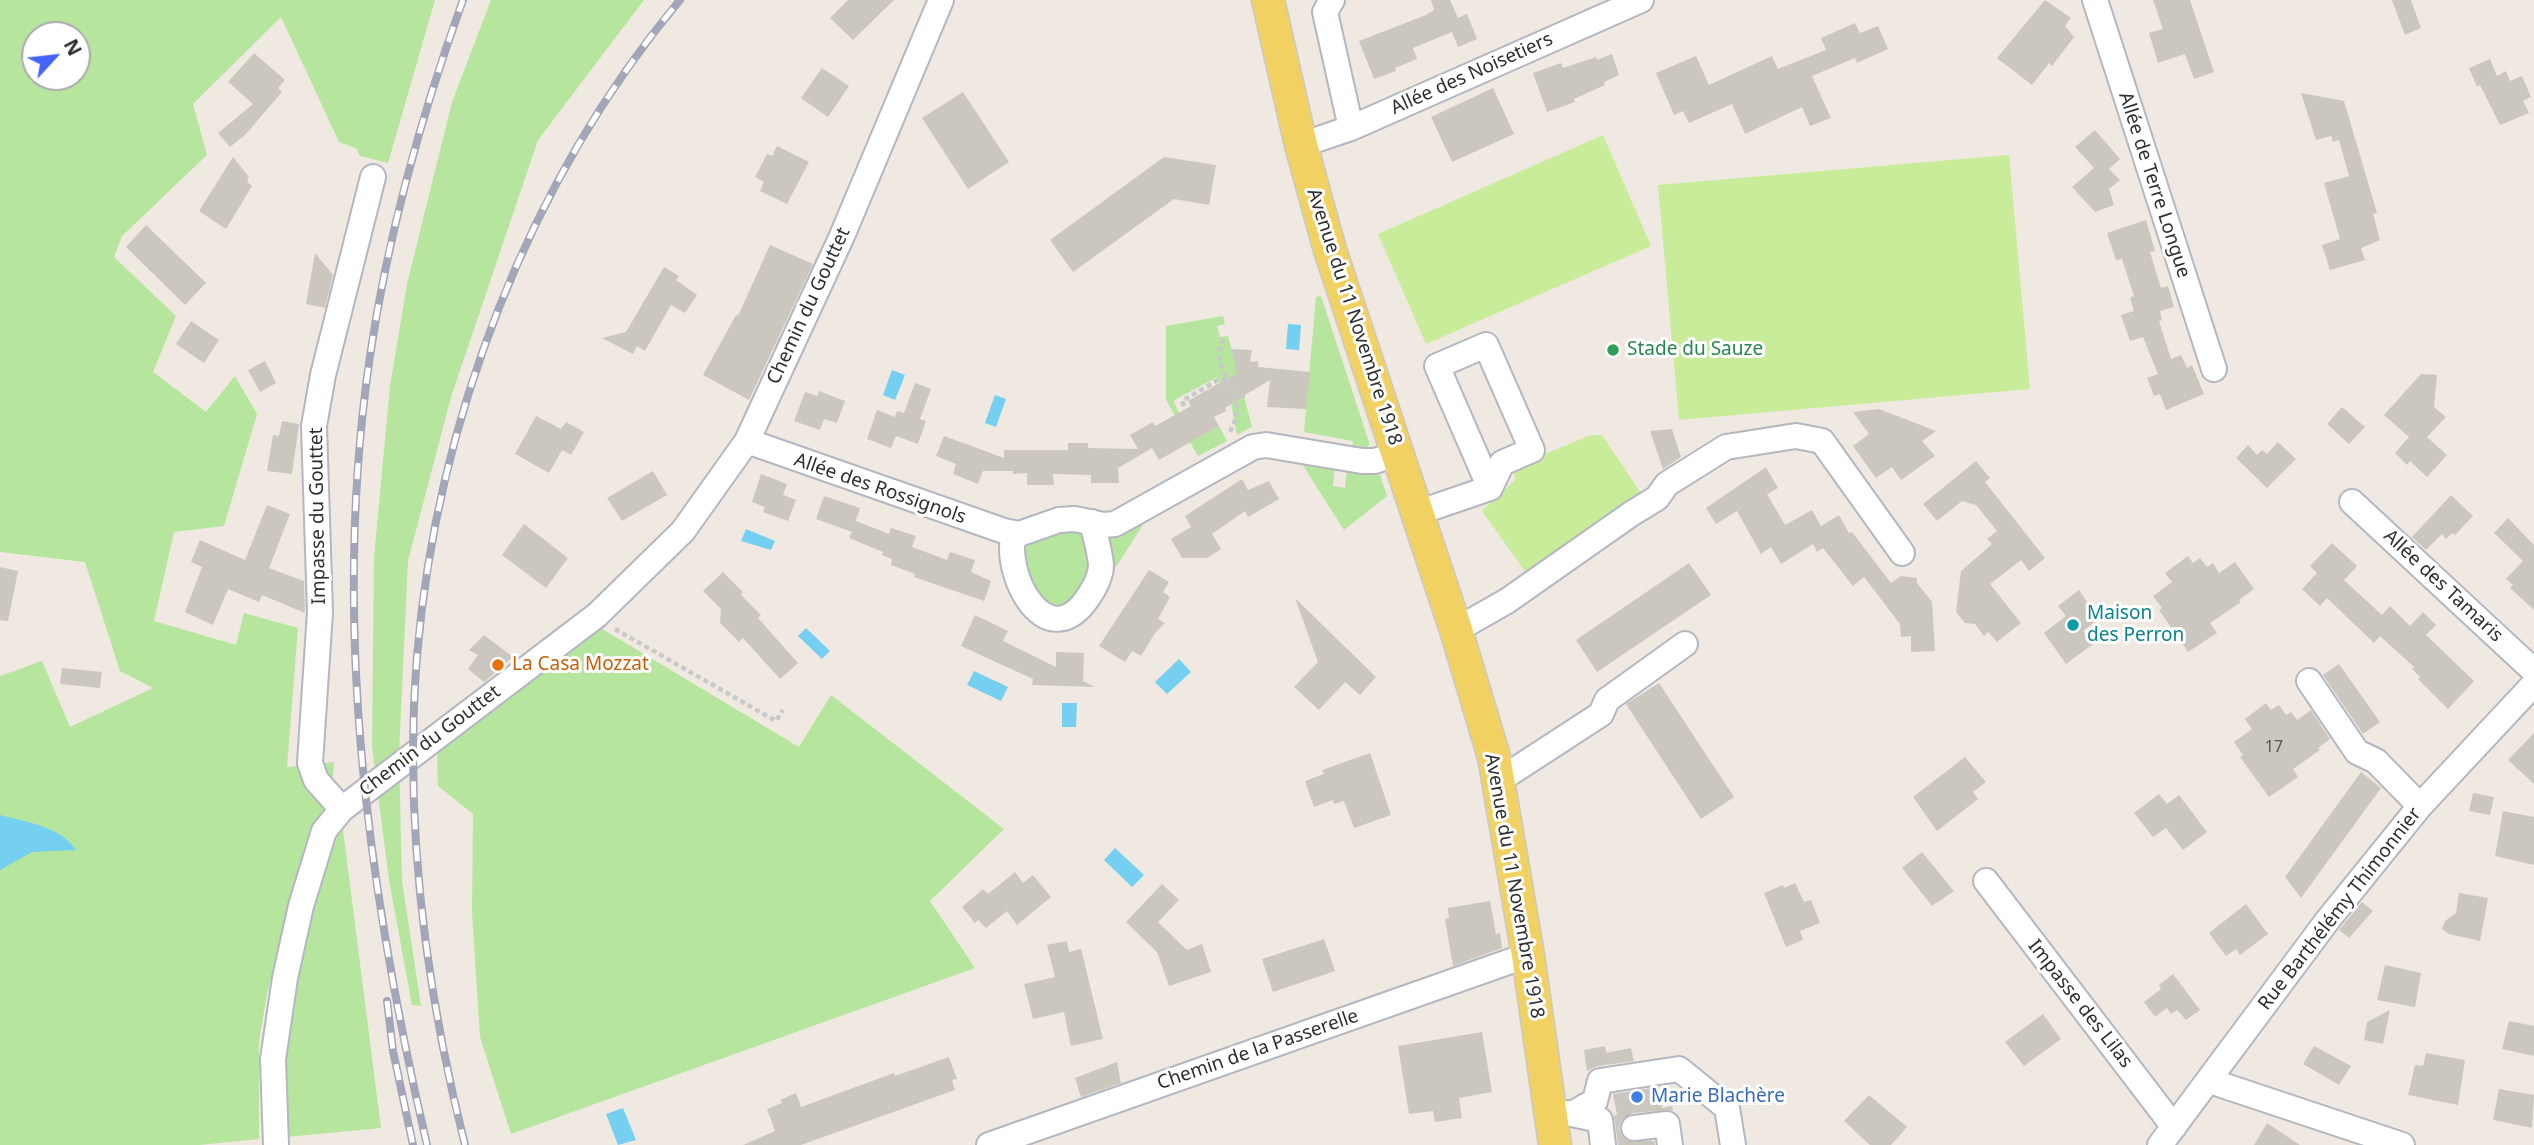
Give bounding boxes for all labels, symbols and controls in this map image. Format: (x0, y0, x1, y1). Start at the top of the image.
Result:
north arrow (21, 21, 91, 91)
street label: Allée des Noisetiers (1388, 28, 1556, 120)
text: N (58, 35, 88, 60)
street label: Allée de Terre Longue (2113, 89, 2195, 281)
street label: Avenue du 11 Novembre 1918 (1302, 186, 1406, 448)
street label: Chemin du Gouttet (763, 224, 855, 388)
place label: Stade du Sauze (1627, 339, 1763, 361)
marker: Stade du Sauze (1605, 342, 1621, 358)
street label: Impasse du Gouttet (305, 427, 331, 605)
street label: Allée des Rossignols (791, 449, 969, 529)
street label: Allée des Tamaris (2379, 525, 2507, 647)
place label: Maison des Perron (2087, 603, 2184, 647)
marker: Maison des Perron (2065, 617, 2081, 633)
place label: La Casa Mozzat (512, 654, 649, 676)
marker: La Casa Mozzat (490, 657, 506, 673)
street label: Chemin du Gouttet (355, 681, 505, 801)
house number: 17 (2265, 737, 2283, 757)
street label: Avenue du 11 Novembre 1918 (1479, 752, 1549, 1020)
street label: Rue Barthélémy Thimonnier (2254, 803, 2426, 1015)
street label: Impasse des Lilas (2023, 935, 2137, 1073)
street label: Chemin de la Passerelle (1154, 1005, 1362, 1095)
place label: Marie Blachère (1651, 1086, 1785, 1108)
marker: Marie Blachère (1629, 1089, 1645, 1105)

